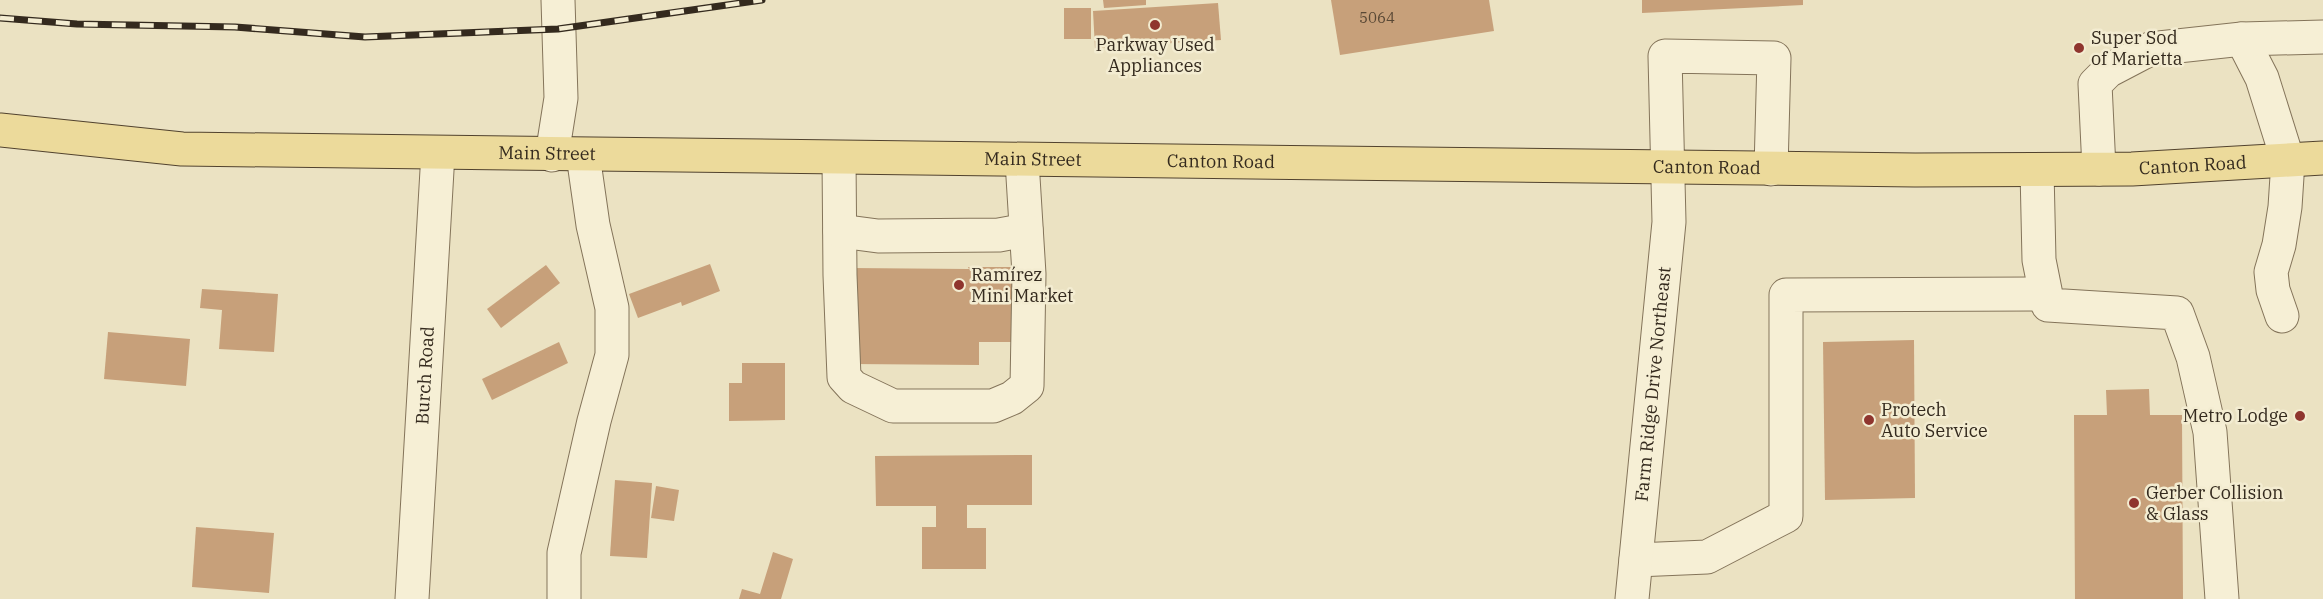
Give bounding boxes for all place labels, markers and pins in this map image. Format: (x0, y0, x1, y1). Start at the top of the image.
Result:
marker: Parkway Used Appliances (1148, 18, 1162, 32)
place label: Super Sod of Marietta (2091, 26, 2183, 70)
place label: Parkway Used Appliances (1095, 33, 1215, 77)
marker: Super Sod of Marietta (2072, 41, 2086, 55)
place label: Ramírez Mini Market (971, 263, 1073, 307)
marker: Ramírez Mini Market (952, 278, 966, 292)
place label: Protech Auto Service (1881, 398, 1988, 442)
place label: Metro Lodge (2183, 404, 2288, 427)
marker: Metro Lodge (2293, 409, 2307, 423)
marker: Protech Auto Service (1862, 413, 1876, 427)
place label: Gerber Collision & Glass (2146, 481, 2284, 525)
marker: Gerber Collision & Glass (2127, 496, 2141, 510)

